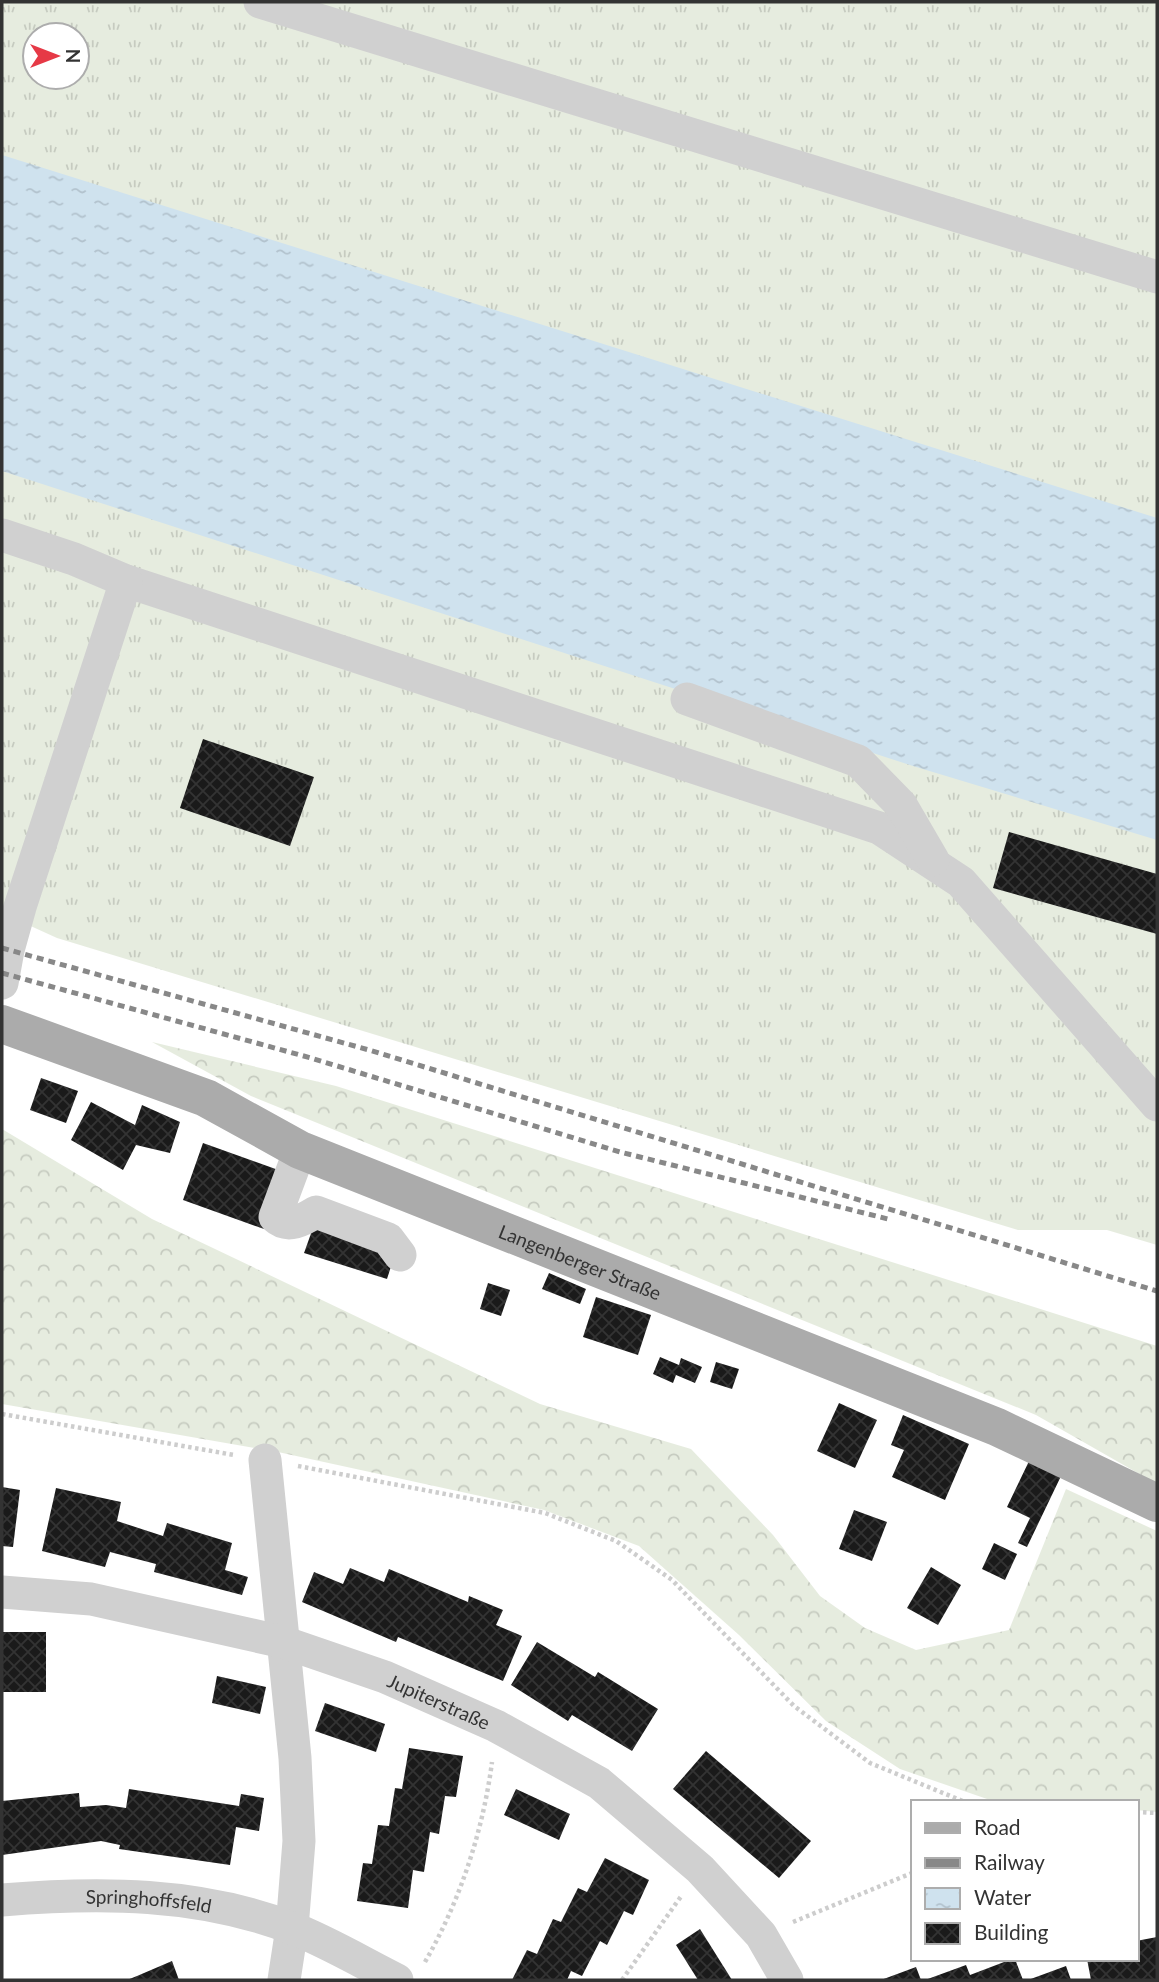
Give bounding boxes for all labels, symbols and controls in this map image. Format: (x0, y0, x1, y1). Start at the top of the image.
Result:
north arrow (21, 21, 91, 91)
text: N (62, 49, 85, 63)
street label: Langenberger Straße (496, 1219, 665, 1304)
street label: Jupiterstraße (384, 1668, 494, 1734)
legend (911, 1800, 1138, 1961)
text: Road (974, 1814, 1021, 1839)
text: Railway (974, 1849, 1045, 1874)
street label: Springhoffsfeld (86, 1884, 213, 1917)
text: Water (974, 1884, 1031, 1909)
text: Building (974, 1919, 1049, 1944)

